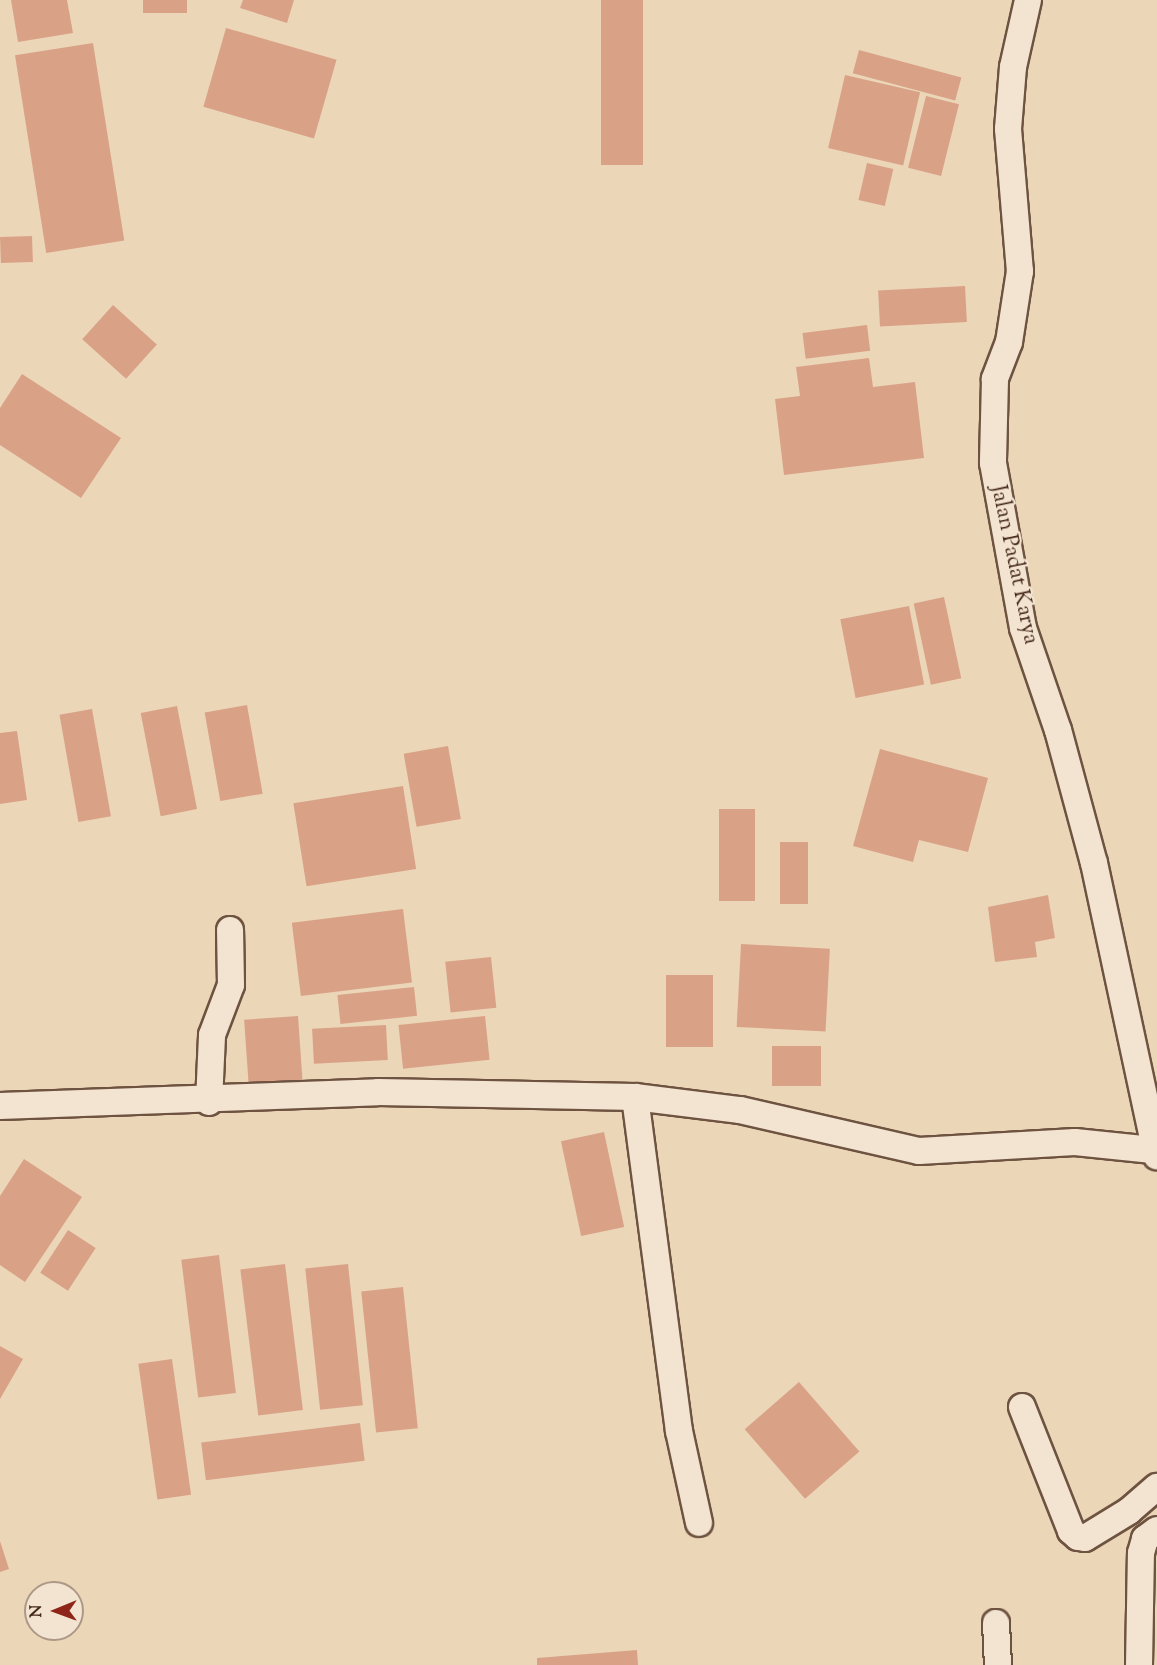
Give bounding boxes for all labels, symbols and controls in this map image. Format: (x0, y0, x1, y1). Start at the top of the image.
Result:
street label: Jalan Padat Karya (983, 483, 1043, 647)
north arrow (24, 1581, 84, 1641)
text: N (26, 1605, 49, 1618)

